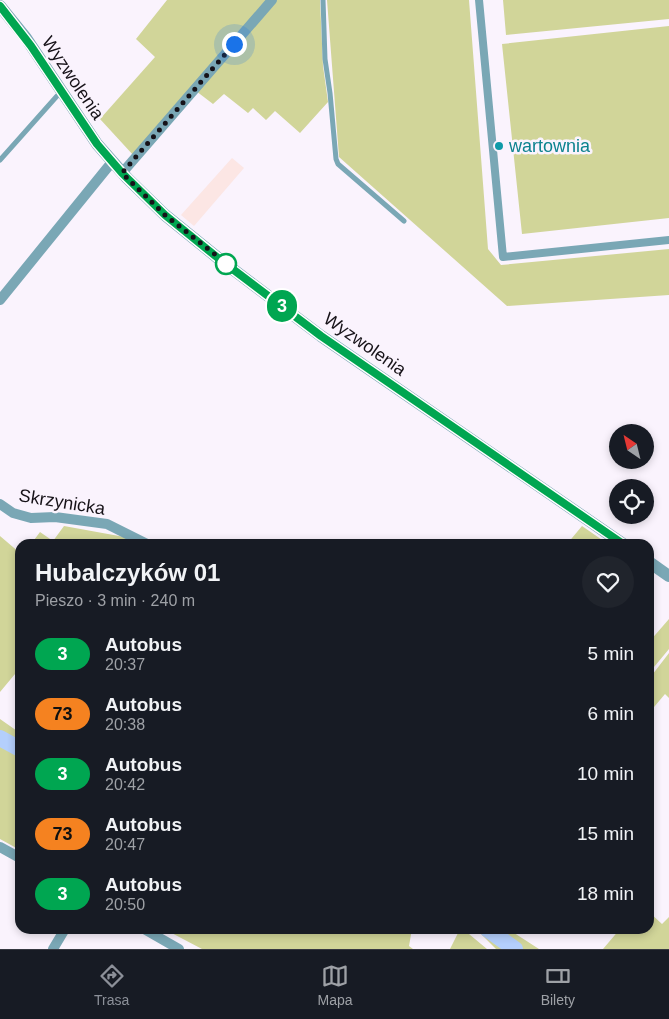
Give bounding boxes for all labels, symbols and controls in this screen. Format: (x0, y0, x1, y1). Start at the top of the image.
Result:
your location (222, 32, 247, 57)
street label: Wyzwolenia (38, 33, 109, 124)
place label: wartownia (508, 136, 591, 156)
marker: wartownia (493, 140, 505, 152)
unlabelled marker (215, 253, 237, 275)
line badge: 3 (266, 290, 298, 322)
text: 3 (277, 296, 287, 316)
street label: Wyzwolenia (320, 308, 411, 380)
north arrow (609, 424, 654, 469)
map controls (609, 424, 654, 524)
button: locate (609, 479, 654, 524)
street label: Skrzynicka (17, 485, 108, 519)
button: heart (582, 556, 634, 608)
text: Hubalczyków 01 (35, 559, 220, 586)
text: Pieszo · 3 min · 240 m (35, 592, 195, 609)
text: Autobus (105, 634, 182, 655)
text: 5 min (588, 643, 634, 664)
text: 3 (57, 644, 68, 664)
text: 20:37 (105, 656, 145, 673)
text: Autobus (105, 694, 182, 715)
text: 6 min (588, 703, 634, 724)
text: 73 (52, 704, 73, 724)
text: 20:38 (105, 716, 145, 733)
text: Autobus (105, 754, 182, 775)
text: 10 min (577, 763, 634, 784)
text: 3 (57, 764, 68, 784)
text: 20:42 (105, 776, 145, 793)
text: Autobus (105, 814, 182, 835)
text: 15 min (577, 823, 634, 844)
text: 73 (52, 824, 73, 844)
text: 20:47 (105, 836, 145, 853)
text: Autobus (105, 874, 182, 895)
text: 18 min (577, 883, 634, 904)
text: 3 (57, 884, 68, 904)
text: 20:50 (105, 896, 145, 913)
tab: Trasa (94, 962, 129, 1008)
tab: Mapa (317, 962, 353, 1008)
tab: Bilety (541, 962, 575, 1008)

